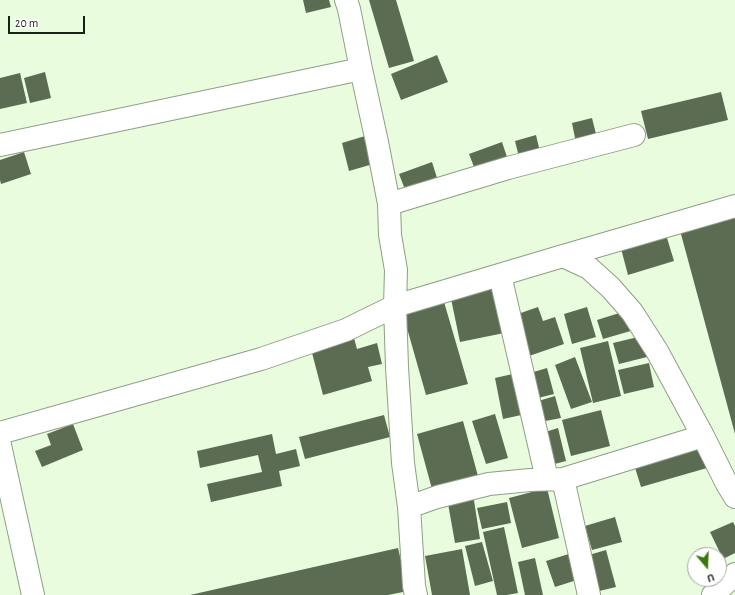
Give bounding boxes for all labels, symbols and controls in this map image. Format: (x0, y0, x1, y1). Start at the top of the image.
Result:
scale bar (10, 8, 87, 34)
text: 20 m (15, 17, 38, 29)
north arrow (687, 547, 727, 587)
text: U (706, 572, 716, 584)

